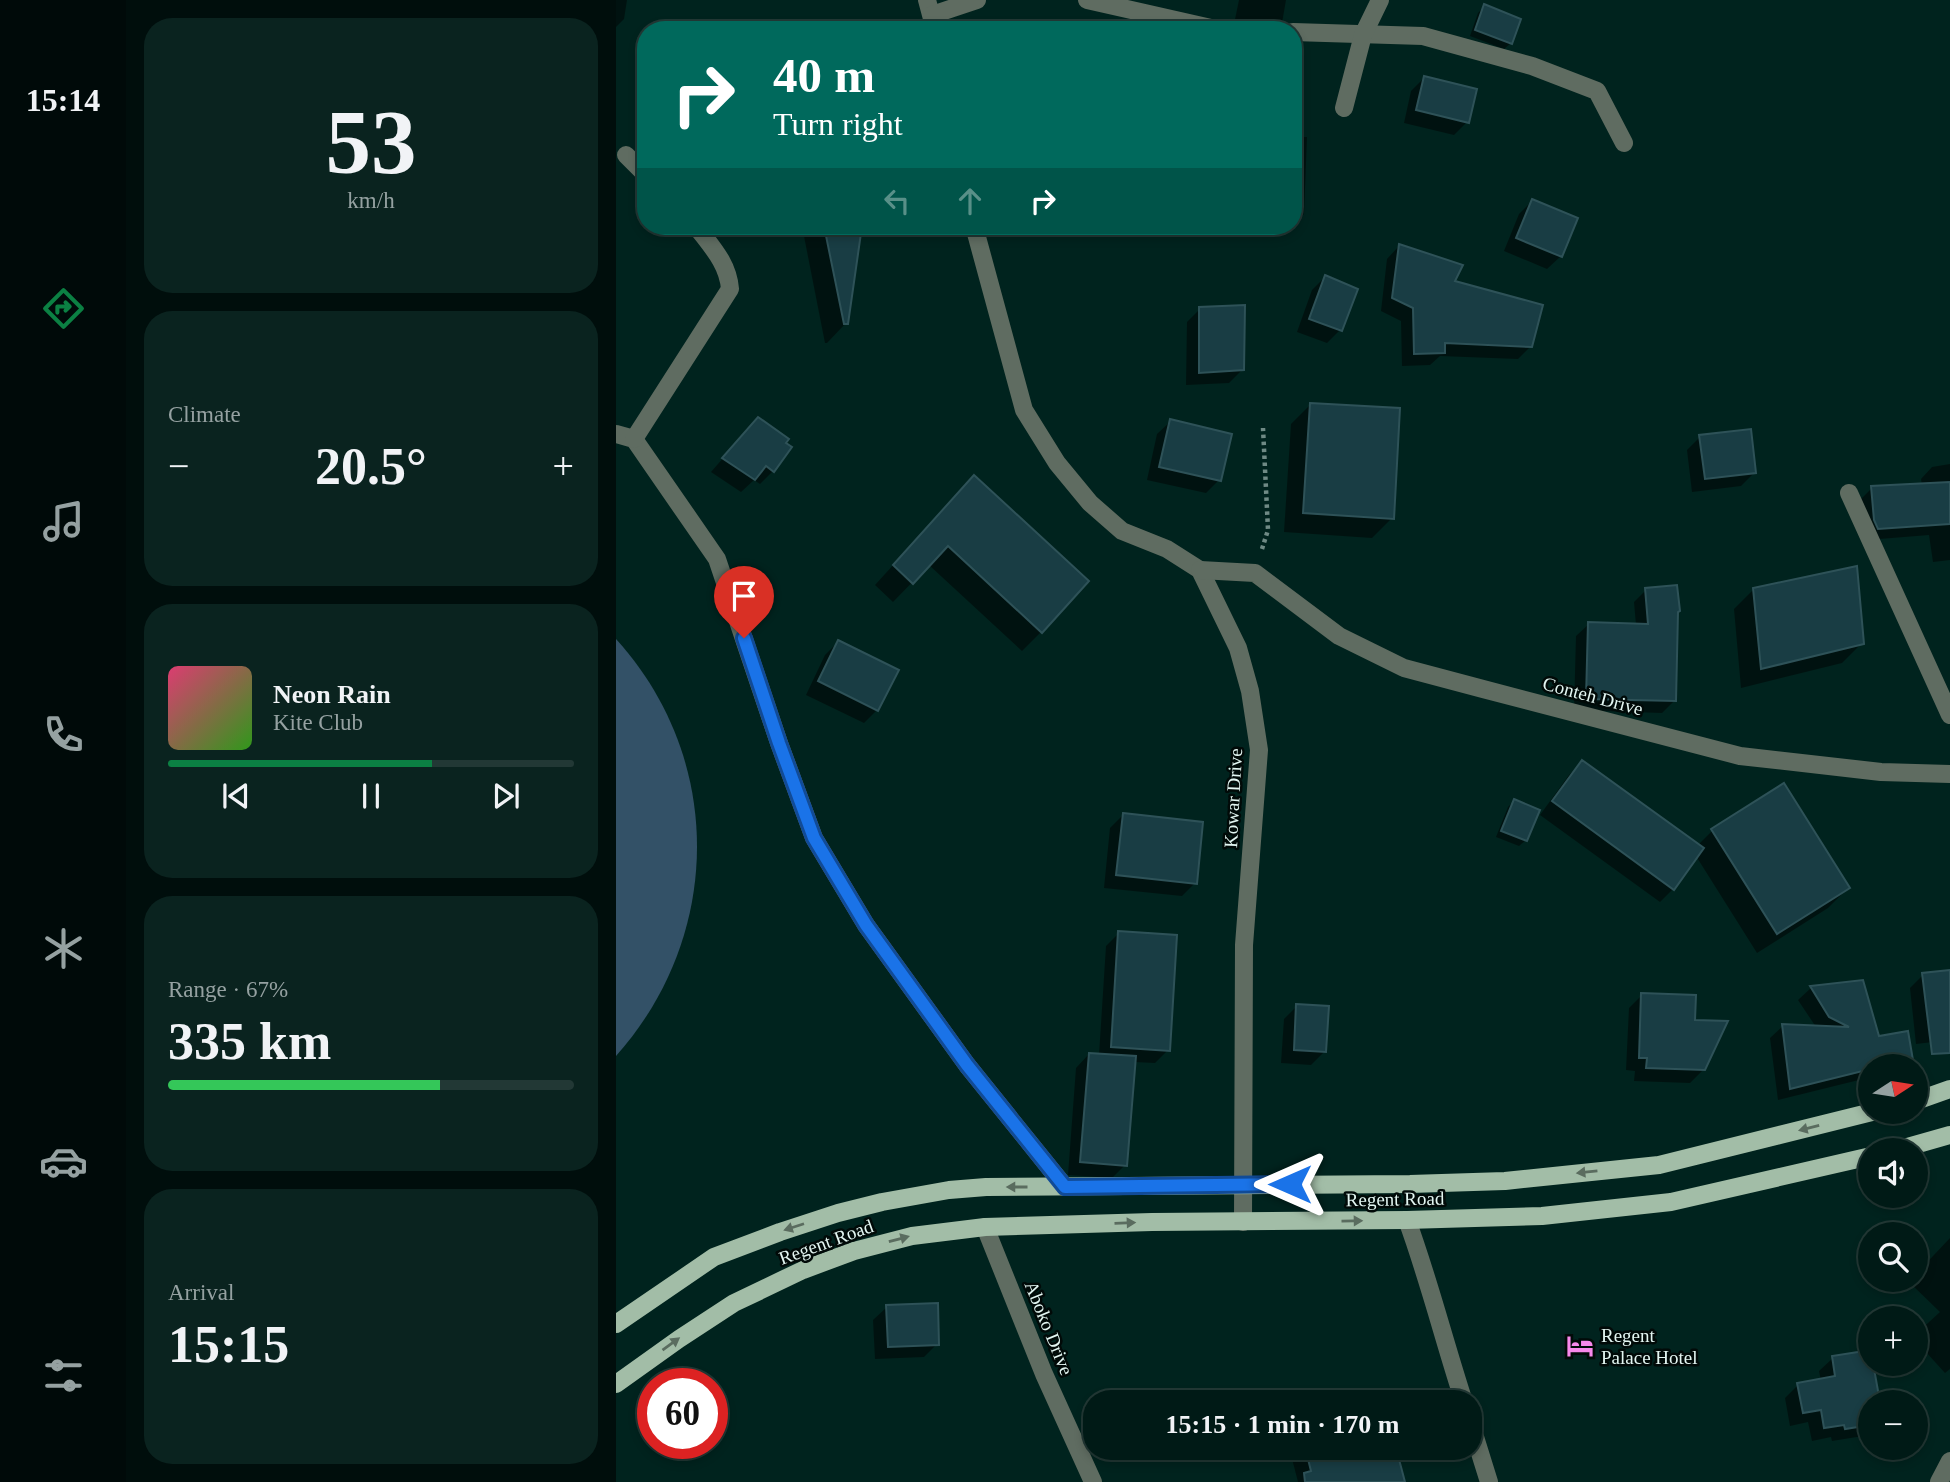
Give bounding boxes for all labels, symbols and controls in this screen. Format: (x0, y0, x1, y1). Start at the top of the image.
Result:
text: 40 m (773, 48, 875, 103)
icon: right (658, 49, 749, 140)
text: 15:14 (26, 82, 100, 118)
text: 53 (326, 92, 417, 193)
text: Turn right (773, 106, 903, 142)
icon: left (878, 182, 916, 220)
icon: ahead (951, 182, 989, 220)
icon: right (1024, 182, 1062, 220)
text: km/h (347, 188, 395, 213)
icon: directions (39, 284, 88, 333)
text: Climate (168, 402, 241, 427)
text: 20.5° (315, 438, 427, 495)
text: − (168, 445, 189, 487)
text: + (553, 445, 574, 487)
icon: music (39, 497, 88, 546)
pin (714, 566, 774, 638)
icon: arrive (725, 577, 763, 615)
street label: Conteh Drive (1541, 673, 1645, 719)
text: Neon Rain (273, 680, 391, 709)
icon: phone (39, 710, 88, 759)
text: Kite Club (273, 710, 363, 735)
street label: Kowar Drive (1220, 748, 1246, 848)
icon: previous (217, 777, 255, 815)
icon: pause (352, 777, 390, 815)
icon: next (487, 777, 525, 815)
icon: climate (39, 924, 88, 973)
text: Range · 67% (168, 977, 288, 1002)
text: 335 km (168, 1013, 331, 1070)
north arrow (1858, 1054, 1928, 1124)
map controls (1858, 1054, 1928, 1460)
one-way arrow (1798, 1123, 1820, 1134)
icon: car (39, 1137, 88, 1186)
button: sound (1858, 1138, 1928, 1208)
position arrow (1253, 1147, 1327, 1221)
one-way arrow (1576, 1167, 1598, 1178)
one-way arrow (1006, 1181, 1028, 1193)
street label: Regent Road (1345, 1188, 1445, 1210)
street label: Regent Road (776, 1215, 876, 1269)
one-way arrow (1342, 1215, 1364, 1227)
one-way arrow (1114, 1217, 1136, 1228)
one-way arrow (784, 1222, 805, 1233)
button: search (1858, 1222, 1928, 1292)
one-way arrow (888, 1233, 910, 1244)
street label: Aboko Drive (1021, 1278, 1077, 1378)
text: Arrival (168, 1280, 234, 1305)
button: + (1858, 1306, 1928, 1376)
text: 15:15 (168, 1316, 289, 1373)
place label: Regent Palace Hotel (1601, 1325, 1698, 1368)
hotel icon: Regent Palace Hotel (1565, 1331, 1595, 1361)
one-way arrow (662, 1337, 680, 1351)
icon: filters (39, 1351, 88, 1400)
speed limit sign: 60 (637, 1368, 728, 1459)
button: − (1858, 1390, 1928, 1460)
text: 15:15 · 1 min · 170 m (1166, 1410, 1400, 1439)

